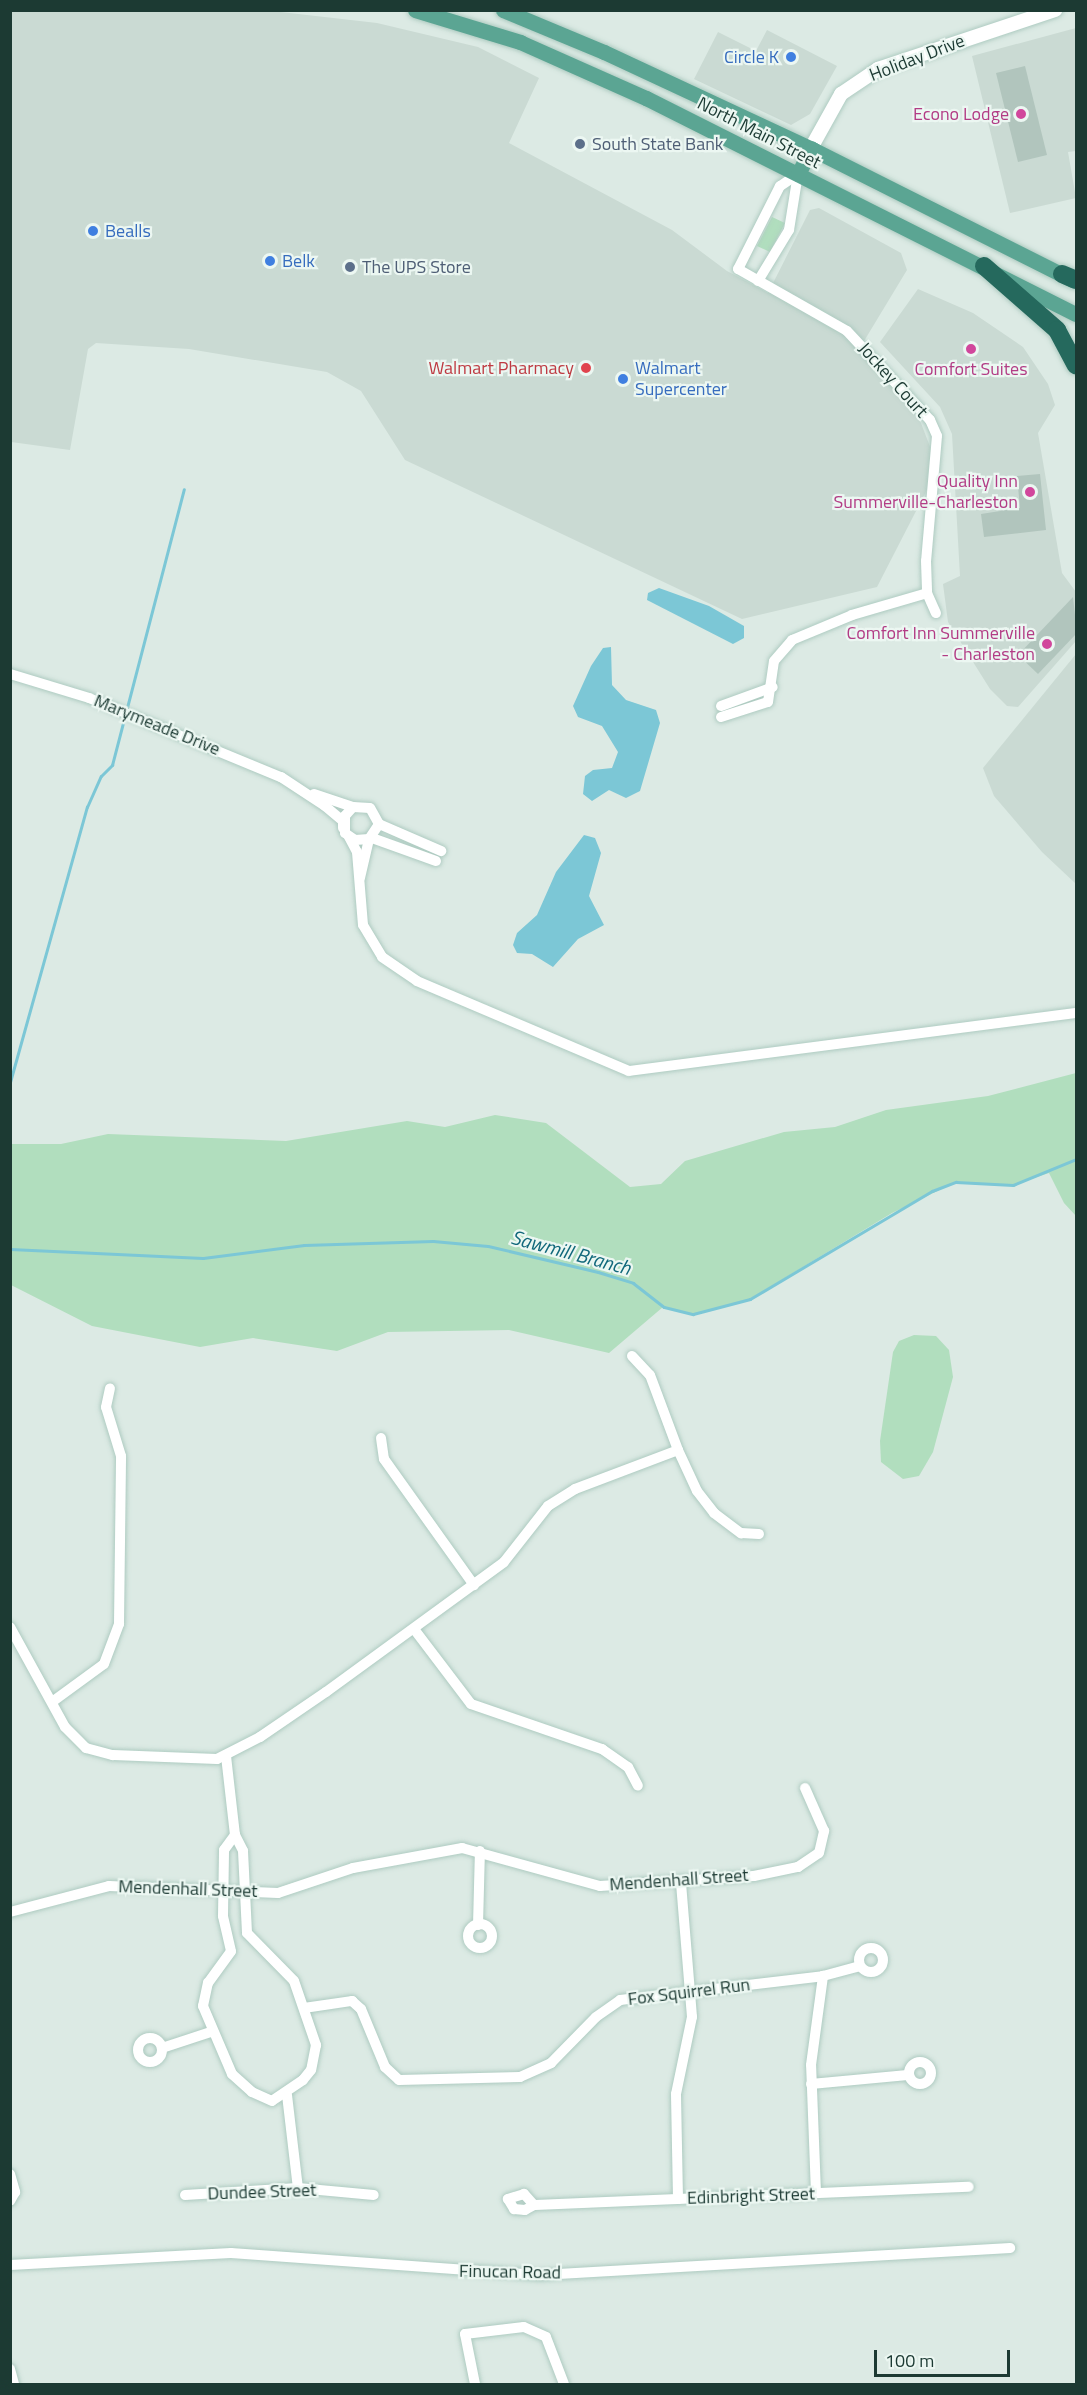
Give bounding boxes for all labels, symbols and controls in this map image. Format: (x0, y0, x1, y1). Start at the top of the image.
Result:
street label: Holiday Drive (866, 30, 968, 86)
place label: Circle K (724, 46, 779, 68)
marker: Circle K (784, 50, 798, 64)
street label: North Main Street (694, 93, 824, 173)
place label: Econo Lodge (913, 103, 1009, 125)
marker: Econo Lodge (1014, 107, 1028, 121)
place label: South State Bank (592, 133, 723, 155)
marker: South State Bank (573, 137, 587, 151)
place label: Bealls (105, 220, 151, 242)
marker: Bealls (86, 224, 100, 238)
place label: Belk (282, 250, 315, 272)
marker: Belk (263, 254, 277, 268)
place label: The UPS Store (362, 256, 471, 278)
marker: The UPS Store (343, 260, 357, 274)
street label: Jockey Court (854, 338, 932, 422)
marker: Comfort Suites (964, 342, 978, 356)
place label: Walmart Pharmacy (428, 357, 574, 379)
place label: Walmart Supercenter (635, 358, 727, 400)
place label: Comfort Suites (914, 358, 1028, 380)
marker: Walmart Pharmacy (579, 361, 593, 375)
marker: Walmart Supercenter (616, 372, 630, 386)
place label: Quality Inn Summerville-Charleston (834, 471, 1018, 514)
marker: Quality Inn Summerville-Charleston (1023, 485, 1037, 499)
place label: Comfort Inn Summerville - Charleston (847, 623, 1035, 666)
marker: Comfort Inn Summerville - Charleston (1040, 637, 1054, 651)
street label: Marymeade Drive (91, 690, 223, 760)
water label: Sawmill Branch (509, 1225, 633, 1279)
street label: Mendenhall Street (609, 1864, 749, 1896)
street label: Mendenhall Street (118, 1876, 258, 1902)
street label: Fox Squirrel Run (627, 1974, 751, 2010)
street label: Dundee Street (207, 2179, 317, 2205)
street label: Edinbright Street (687, 2183, 815, 2209)
street label: Finucan Road (459, 2260, 561, 2284)
scale bar (877, 2338, 1014, 2376)
text: 100 m (885, 2347, 934, 2374)

